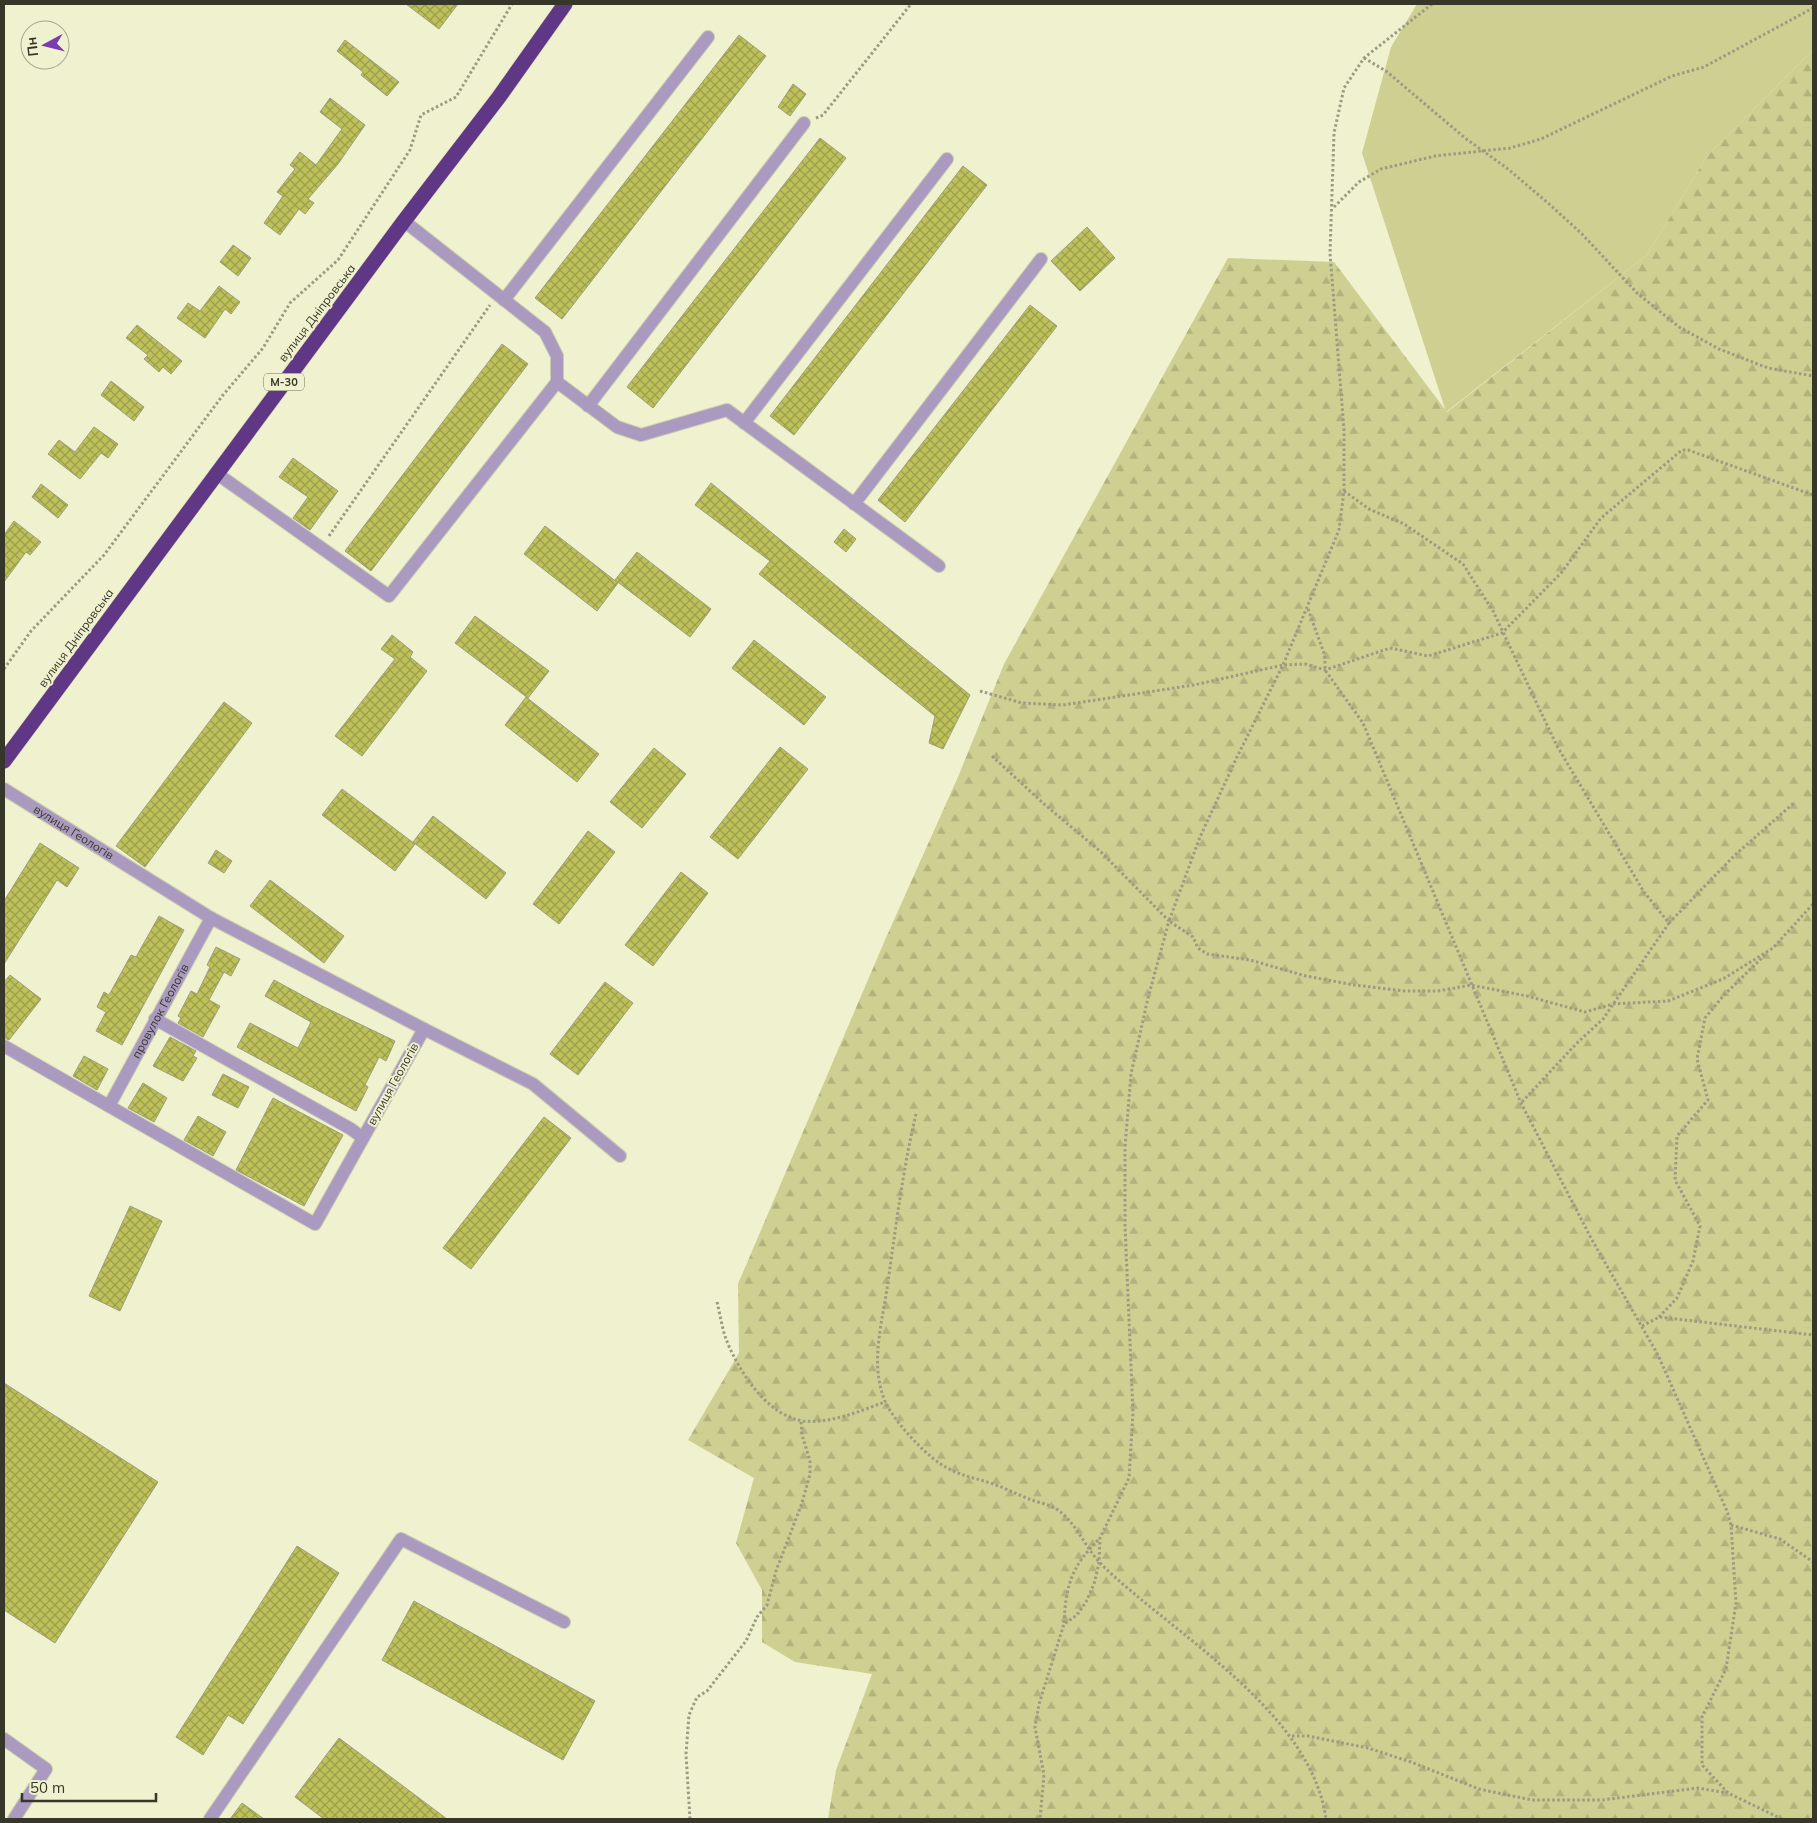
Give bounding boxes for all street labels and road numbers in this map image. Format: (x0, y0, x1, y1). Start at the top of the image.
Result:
street label: вулиця Дніпровська (275, 261, 358, 364)
road number: М-30 (264, 374, 304, 391)
street label: вулиця Дніпровська (35, 585, 116, 690)
street label: вулиця Геологів (31, 801, 117, 863)
street label: провулок Геологів (128, 961, 192, 1061)
street label: вулиця Геологів (364, 1040, 422, 1128)

